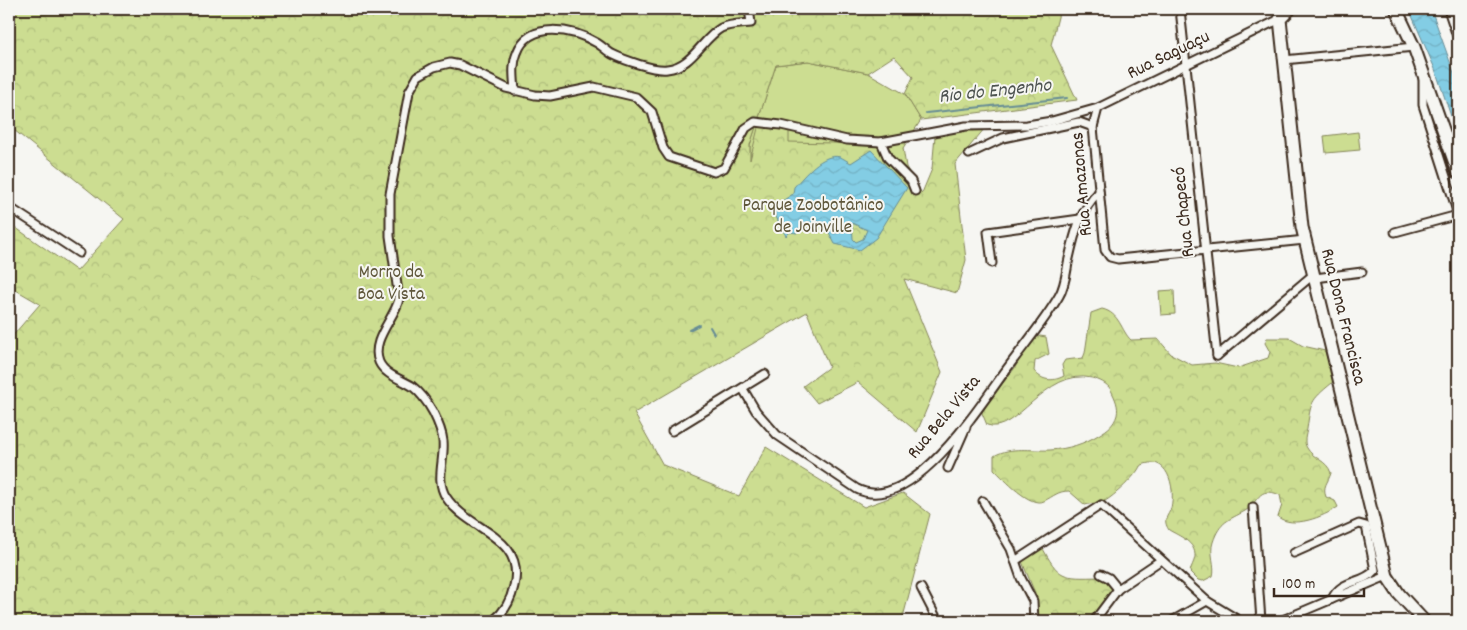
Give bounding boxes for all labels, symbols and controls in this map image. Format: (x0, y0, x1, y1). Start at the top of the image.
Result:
street label: Rua Saguaçu (1123, 24, 1215, 88)
water label: Rio do Engenho (937, 72, 1054, 112)
street label: Rua Amazonas (1065, 131, 1101, 237)
street label: Rua Chapecó (1167, 165, 1203, 259)
park label: Parque Zoobotânico de Joinville (743, 193, 883, 242)
street label: Rua Dona Francisca (1312, 246, 1372, 389)
park label: Morro da Boa Vista (357, 260, 426, 309)
street label: Rua Bela Vista (902, 369, 989, 466)
scale bar (1274, 565, 1364, 597)
text: 100 m (1282, 574, 1315, 596)

